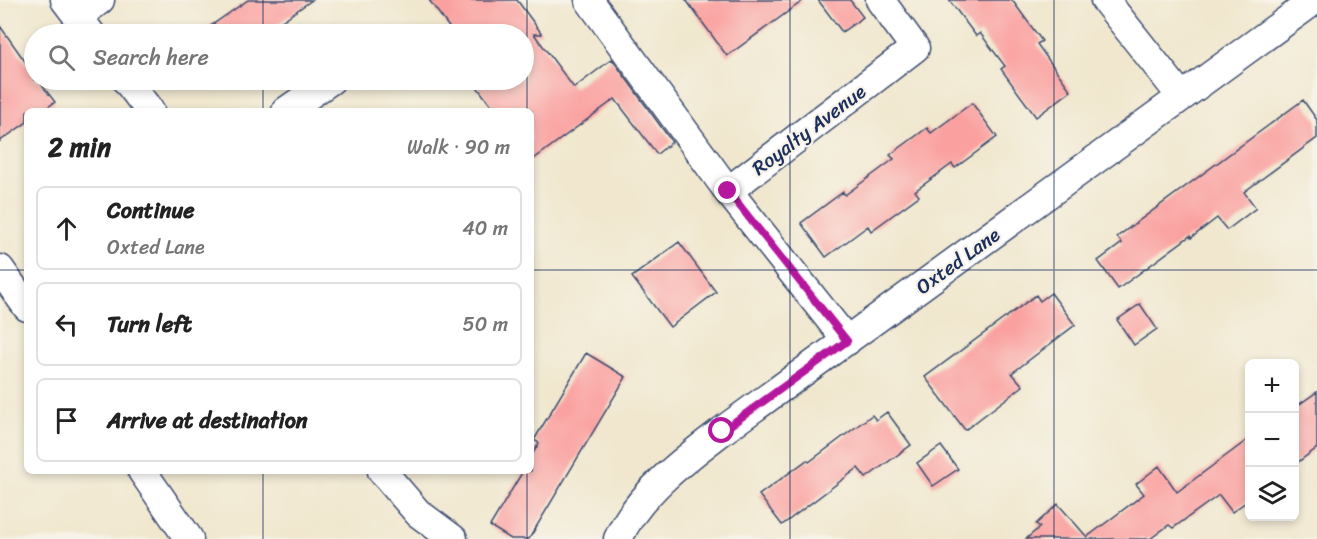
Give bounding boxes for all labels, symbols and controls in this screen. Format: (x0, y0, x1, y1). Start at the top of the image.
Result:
search box (24, 24, 534, 90)
text: Search here (93, 38, 209, 77)
icon: search (45, 41, 78, 74)
street label: Royalty Avenue (744, 75, 874, 185)
text: 2 min (48, 124, 111, 170)
text: Walk · 90 m (407, 130, 510, 165)
route end (714, 177, 740, 203)
text: Continue (107, 191, 195, 230)
text: 40 m (462, 211, 508, 246)
icon: ahead (50, 212, 83, 245)
street label: Oxted Lane (908, 218, 1008, 304)
text: Oxted Lane (107, 230, 205, 265)
text: Turn left (107, 305, 192, 344)
text: 50 m (463, 307, 508, 342)
icon: left (50, 308, 83, 341)
map controls (1245, 359, 1299, 521)
button: + (1245, 359, 1299, 413)
text: Arrive at destination (107, 401, 308, 440)
icon: arrive (50, 404, 83, 437)
button: − (1245, 413, 1299, 467)
route start (708, 417, 734, 443)
button: layers (1245, 467, 1299, 521)

